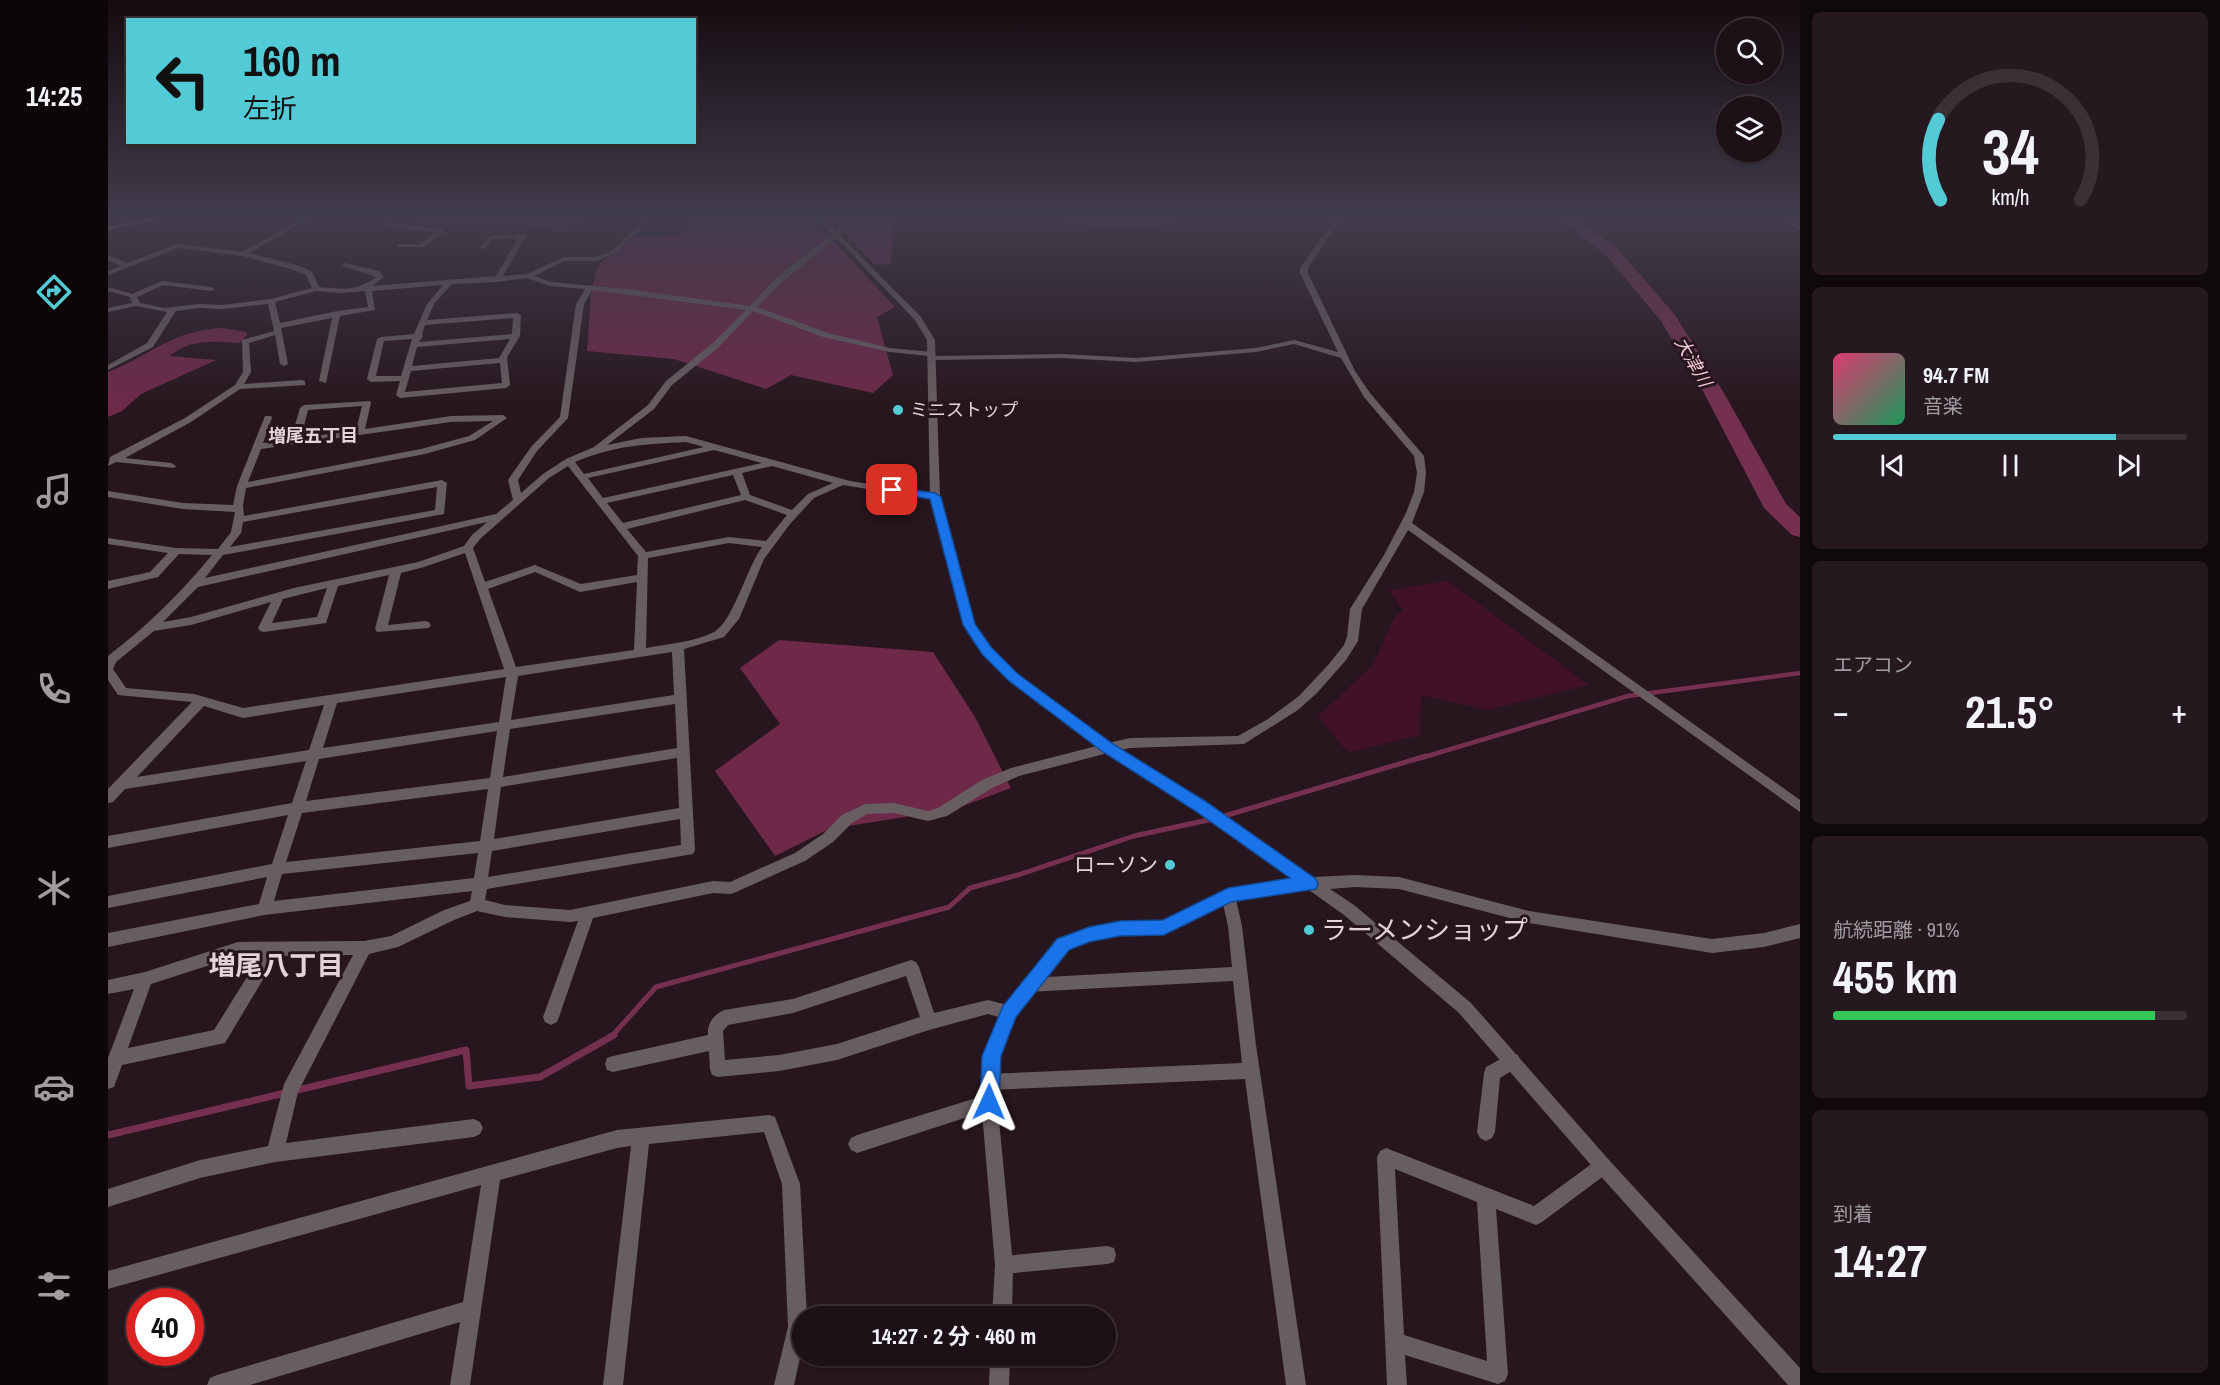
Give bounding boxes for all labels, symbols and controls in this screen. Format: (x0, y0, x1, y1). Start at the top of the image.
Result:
map controls (1716, 18, 1782, 162)
button: search (1716, 18, 1782, 84)
text: 160 m (243, 33, 341, 89)
icon: left (144, 42, 222, 120)
text: 14:25 (26, 78, 82, 114)
text: 左折 (243, 90, 297, 126)
button: layers (1716, 96, 1782, 162)
text: 34 (1982, 109, 2038, 193)
text: km/h (1991, 184, 2029, 213)
icon: directions (33, 271, 75, 313)
water label: 大津川 (1669, 332, 1719, 393)
text: 94.7 FM (1923, 360, 1989, 390)
text: 音楽 (1923, 392, 1963, 419)
place label: ミニストップ (910, 397, 1018, 422)
marker: ミニストップ (891, 403, 905, 417)
district label: 増尾五丁目 (268, 423, 358, 448)
icon: previous (1876, 449, 1909, 482)
icon: pause (1994, 449, 2027, 482)
icon: next (2112, 449, 2145, 482)
pin (866, 464, 917, 515)
icon: music (33, 470, 75, 512)
icon: arrive (875, 473, 908, 506)
text: エアコン (1833, 651, 1913, 678)
icon: phone (33, 668, 75, 710)
text: 21.5° (1965, 681, 2055, 742)
text: − (1833, 689, 1849, 733)
text: + (2171, 689, 2187, 733)
place label: ローソン (1074, 850, 1158, 879)
marker: ローソン (1163, 858, 1177, 872)
icon: climate (33, 867, 75, 909)
place label: ラーメンショップ (1321, 912, 1528, 947)
text: 航続距離 · 91% (1833, 916, 1960, 943)
marker: ラーメンショップ (1302, 923, 1316, 937)
text: 455 km (1833, 946, 1958, 1007)
district label: 増尾八丁目 (209, 947, 344, 983)
icon: car (33, 1066, 75, 1108)
position arrow (957, 1070, 1021, 1134)
text: 到着 (1833, 1200, 1873, 1227)
text: 14:27 (1833, 1230, 1927, 1291)
icon: filters (33, 1265, 75, 1307)
speed limit sign: 40 (126, 1288, 204, 1366)
text: 14:27 · 2 分 · 460 m (872, 1321, 1036, 1351)

